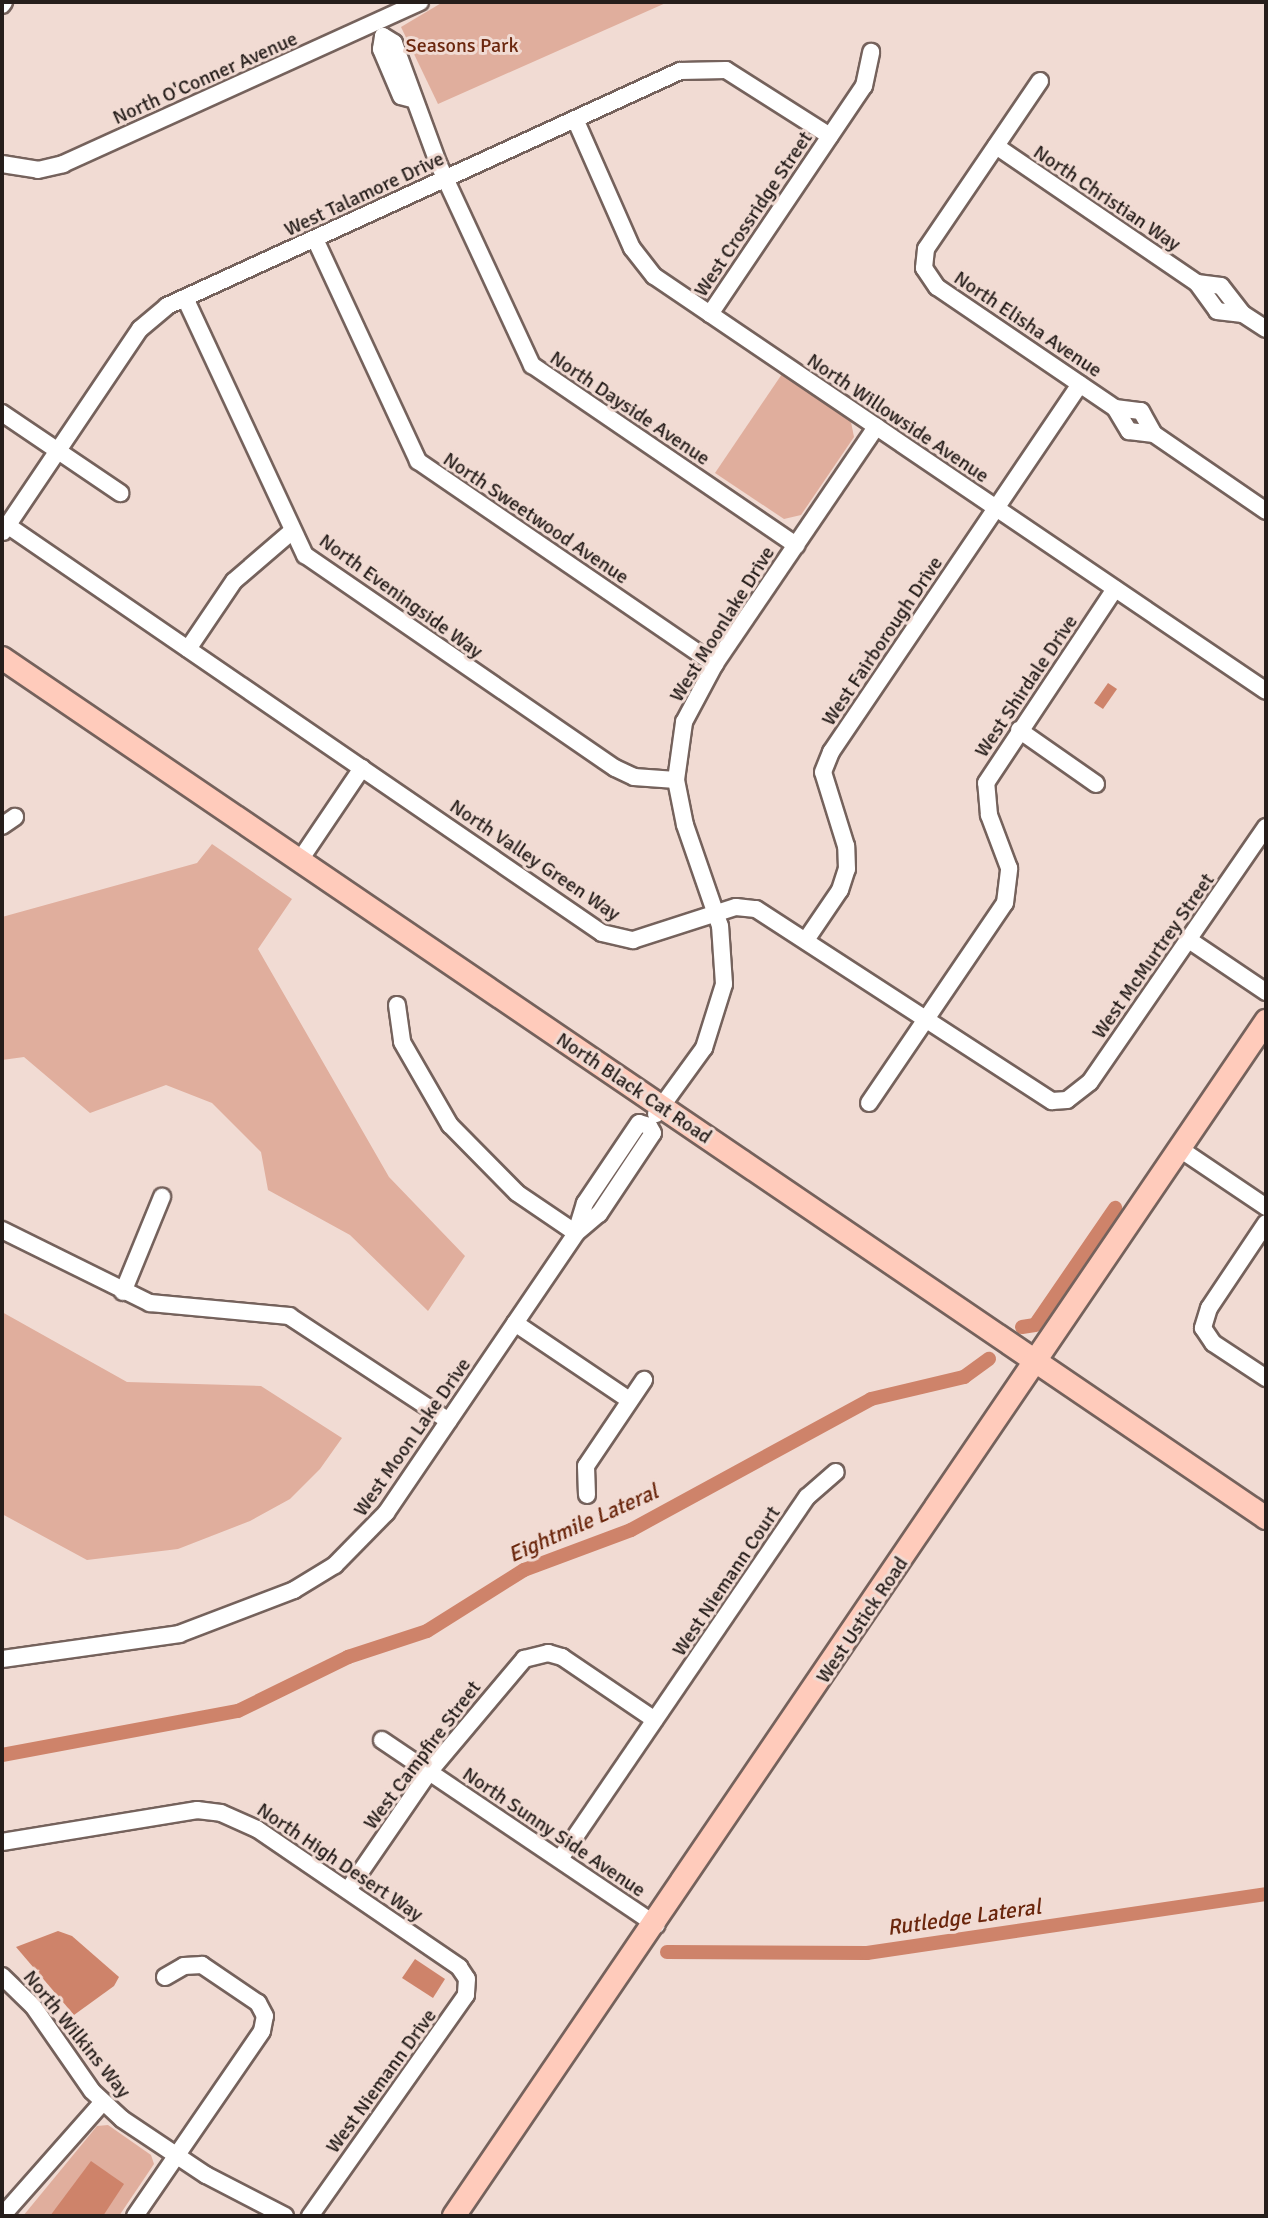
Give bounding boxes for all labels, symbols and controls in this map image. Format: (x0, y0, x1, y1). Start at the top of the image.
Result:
street label: North O'Conner Avenue (109, 26, 301, 130)
park label: Seasons Park (406, 33, 518, 57)
street label: West Crossridge Street (689, 127, 817, 301)
street label: North Christian Way (1029, 140, 1185, 256)
street label: West Talamore Drive (280, 146, 448, 242)
street label: North Elisha Avenue (949, 266, 1107, 382)
street label: North Dayside Avenue (545, 346, 715, 470)
street label: North Willowside Avenue (802, 348, 994, 488)
street label: North Sweetwood Avenue (439, 447, 633, 589)
street label: North Eveningside Way (314, 529, 488, 663)
street label: West Moonlake Drive (664, 542, 780, 706)
street label: West Fairborough Drive (816, 552, 948, 730)
street label: West Shirdale Drive (969, 610, 1083, 762)
street label: North Valley Green Way (445, 794, 625, 926)
street label: West McMurtrey Street (1087, 869, 1219, 1043)
street label: North Black Cat Road (552, 1027, 716, 1149)
street label: West Moon Lake Drive (348, 1353, 476, 1521)
water label: Eightmile Lateral (504, 1478, 662, 1568)
street label: West Niemann Court (667, 1501, 785, 1661)
street label: West Ustick Road (811, 1552, 913, 1688)
street label: West Campfire Street (358, 1676, 486, 1834)
street label: North Sunny Side Avenue (458, 1762, 650, 1902)
street label: North High Desert Way (252, 1797, 428, 1927)
water label: Rutledge Lateral (885, 1893, 1043, 1941)
street label: North Wilkins Way (18, 1965, 136, 2103)
street label: West Niemann Drive (321, 2004, 441, 2158)

